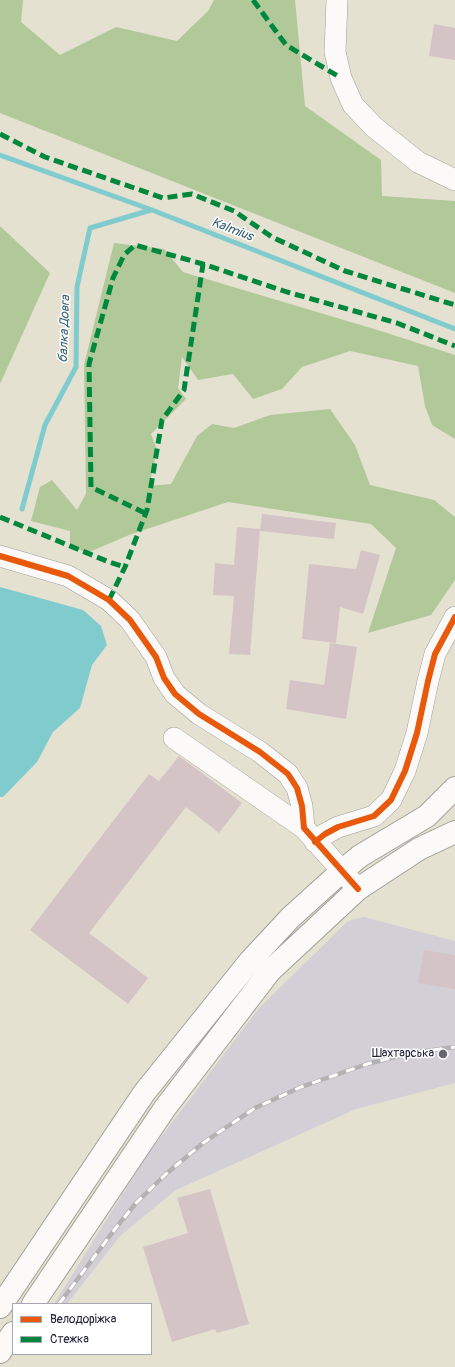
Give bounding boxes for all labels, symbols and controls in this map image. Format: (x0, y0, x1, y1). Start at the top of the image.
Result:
water label: Kalmius (209, 215, 255, 245)
water label: балка Довга (56, 295, 74, 363)
place label: Шахтарська (372, 1047, 434, 1061)
marker: Шахтарська (437, 1048, 449, 1060)
legend (12, 1303, 152, 1355)
text: Велодоріжка (50, 1312, 116, 1327)
text: Стежка (50, 1332, 89, 1347)

